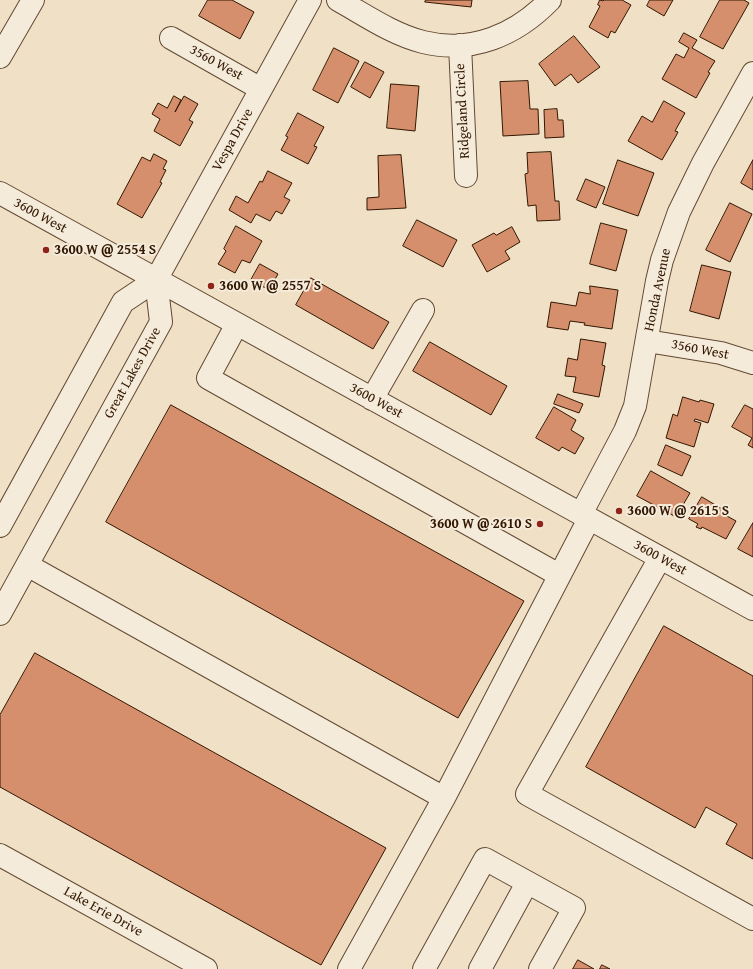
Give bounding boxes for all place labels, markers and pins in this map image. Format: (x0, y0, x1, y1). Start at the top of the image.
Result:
place label: 3600 W @ 2554 S (54, 242, 156, 258)
marker: 3600 W @ 2554 S (41, 245, 51, 255)
place label: 3600 W @ 2557 S (219, 278, 321, 294)
marker: 3600 W @ 2557 S (206, 281, 216, 291)
place label: 3600 W @ 2615 S (627, 503, 729, 519)
marker: 3600 W @ 2615 S (614, 506, 624, 516)
place label: 3600 W @ 2610 S (430, 516, 532, 532)
marker: 3600 W @ 2610 S (535, 519, 545, 529)

